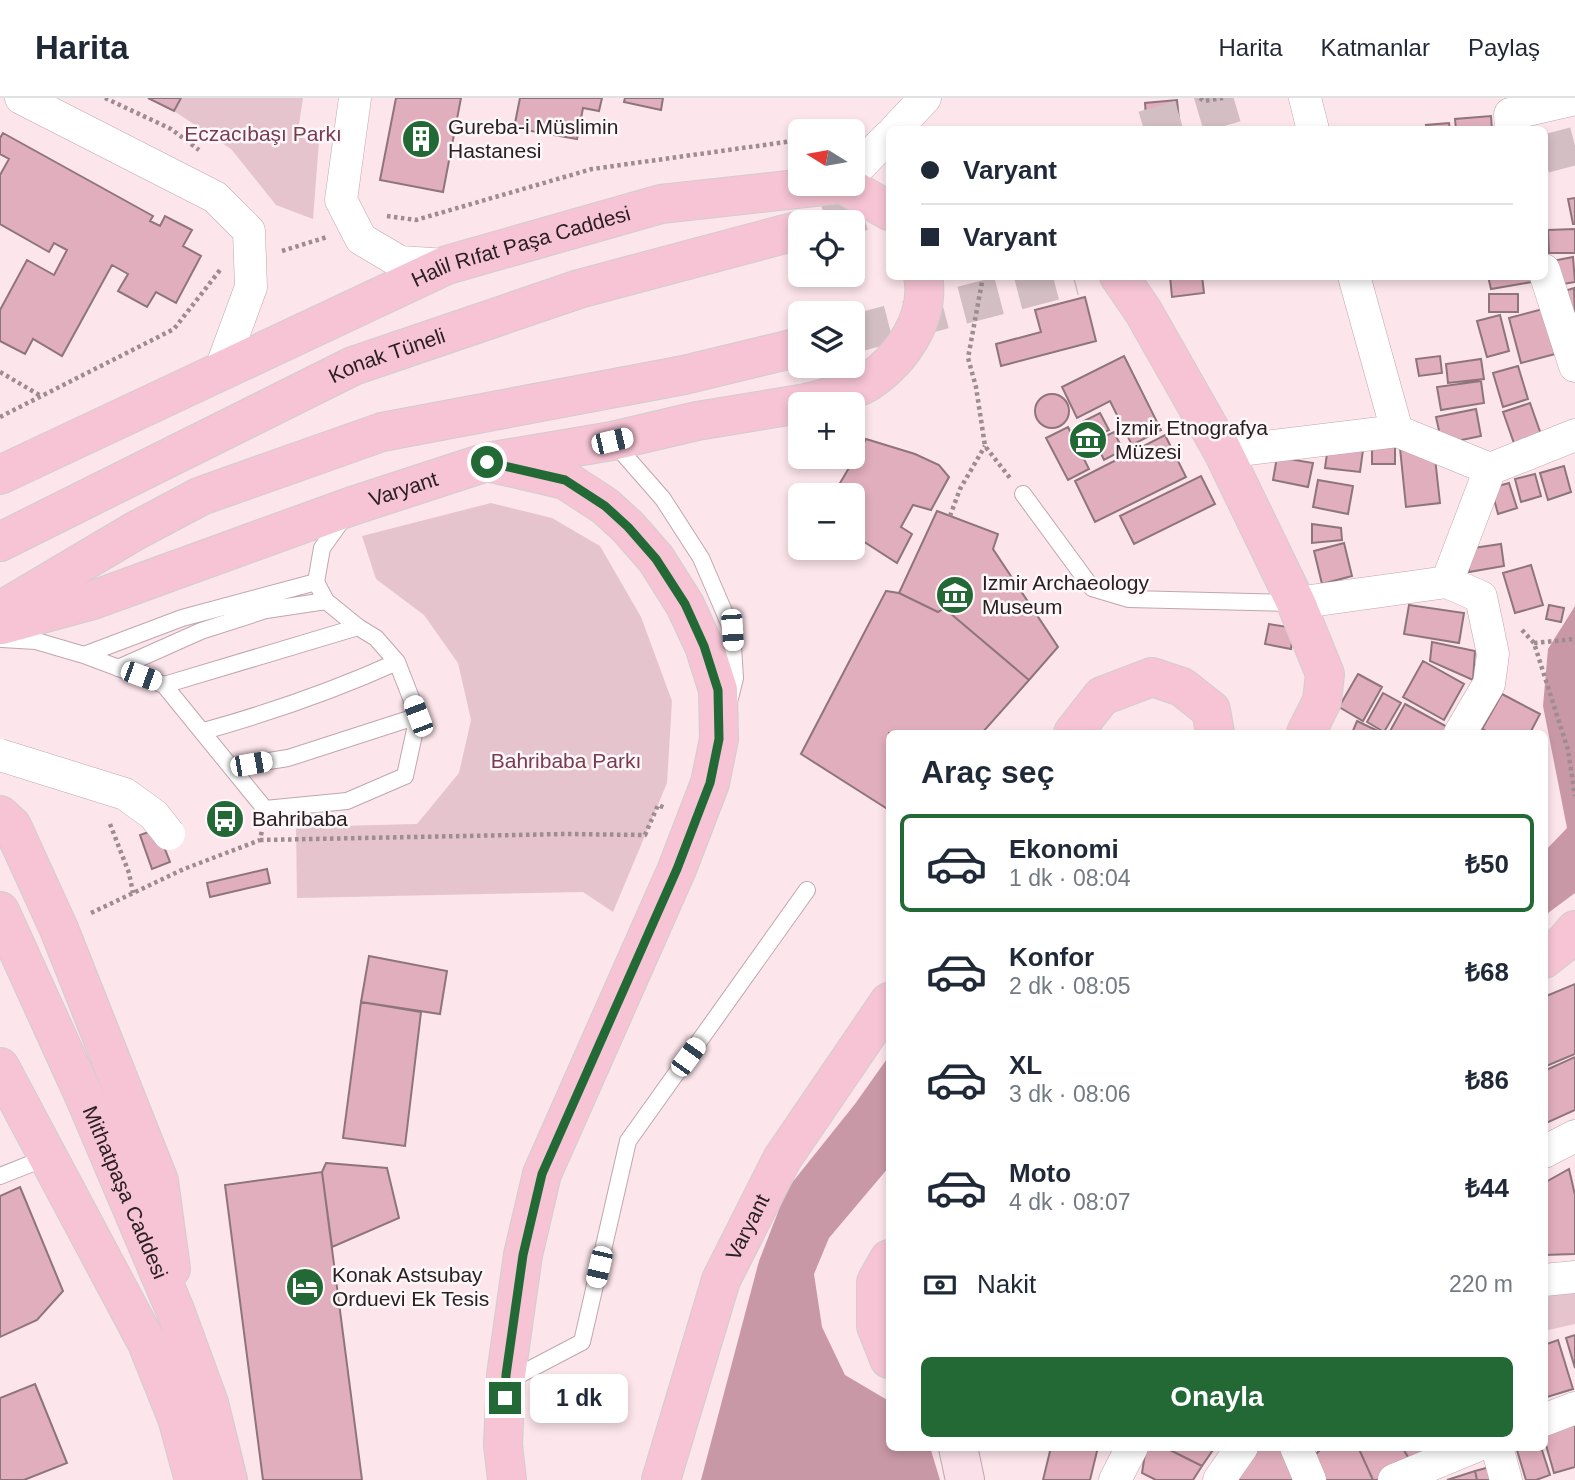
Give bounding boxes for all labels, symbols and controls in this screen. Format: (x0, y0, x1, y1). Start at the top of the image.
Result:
text: Harita (35, 29, 129, 66)
text: Harita (1219, 34, 1283, 61)
text: Katmanlar (1321, 34, 1430, 61)
text: Paylaş (1468, 34, 1540, 61)
place label: Gureba-i Müslimin Hastanesi (448, 115, 618, 162)
building icon: Gureba-i Müslimin Hastanesi (400, 118, 442, 160)
north arrow (788, 119, 864, 196)
map controls (788, 119, 865, 560)
park label: Eczacıbaşı Parkı (184, 122, 342, 145)
text: Varyant (963, 155, 1057, 185)
street label: Halil Rıfat Paşa Caddesi (408, 201, 633, 291)
button: locate (788, 210, 865, 287)
text: Varyant (963, 222, 1057, 252)
button: layers (788, 301, 865, 378)
street label: Konak Tüneli (325, 323, 448, 387)
button: + (788, 392, 865, 469)
place label: İzmir Etnografya Müzesi (1115, 416, 1268, 463)
museum icon: İzmir Etnografya Müzesi (1067, 419, 1109, 461)
car (590, 426, 635, 456)
route start (471, 446, 503, 478)
street label: Varyant (366, 467, 441, 511)
button: − (788, 483, 865, 560)
place label: Izmir Archaeology Museum (982, 571, 1149, 618)
museum icon: Izmir Archaeology Museum (934, 574, 976, 616)
car (721, 608, 744, 652)
car (118, 659, 165, 693)
car (401, 693, 436, 739)
park label: Bahribaba Parkı (491, 749, 641, 772)
car (229, 750, 274, 778)
text: Araç seç (921, 754, 1054, 790)
bus stop icon: Bahribaba (204, 798, 246, 840)
place label: Bahribaba (252, 807, 348, 830)
icon: car (925, 832, 988, 895)
text: Ekonomi (1009, 834, 1119, 864)
text: ₺50 (1465, 849, 1509, 879)
text: 1 dk · 08:04 (1009, 865, 1130, 891)
icon: car (925, 940, 988, 1003)
text: Konfor (1009, 942, 1094, 972)
text: ₺68 (1465, 957, 1509, 987)
text: 2 dk · 08:05 (1009, 973, 1130, 999)
car (668, 1034, 709, 1080)
icon: car (925, 1048, 988, 1111)
text: XL (1009, 1050, 1042, 1080)
text: ₺86 (1465, 1065, 1509, 1095)
text: 3 dk · 08:06 (1009, 1081, 1130, 1107)
street label: Mithatpaşa Caddesi (79, 1102, 172, 1282)
icon: car (925, 1156, 988, 1219)
text: Moto (1009, 1158, 1071, 1188)
text: ₺44 (1465, 1173, 1509, 1203)
text: 4 dk · 08:07 (1009, 1189, 1130, 1215)
street label: Varyant (721, 1190, 773, 1264)
car (585, 1244, 614, 1290)
place label: Konak Astsubay Orduevi Ek Tesis (332, 1263, 489, 1310)
hotel icon: Konak Astsubay Orduevi Ek Tesis (284, 1266, 326, 1308)
icon: cash (921, 1266, 959, 1304)
text: Nakit (977, 1269, 1036, 1299)
text: 220 m (1449, 1271, 1513, 1297)
button: Onayla (921, 1357, 1513, 1437)
callout: 1 dk (530, 1374, 628, 1422)
route end (489, 1382, 521, 1414)
text: 1 dk (556, 1385, 602, 1411)

